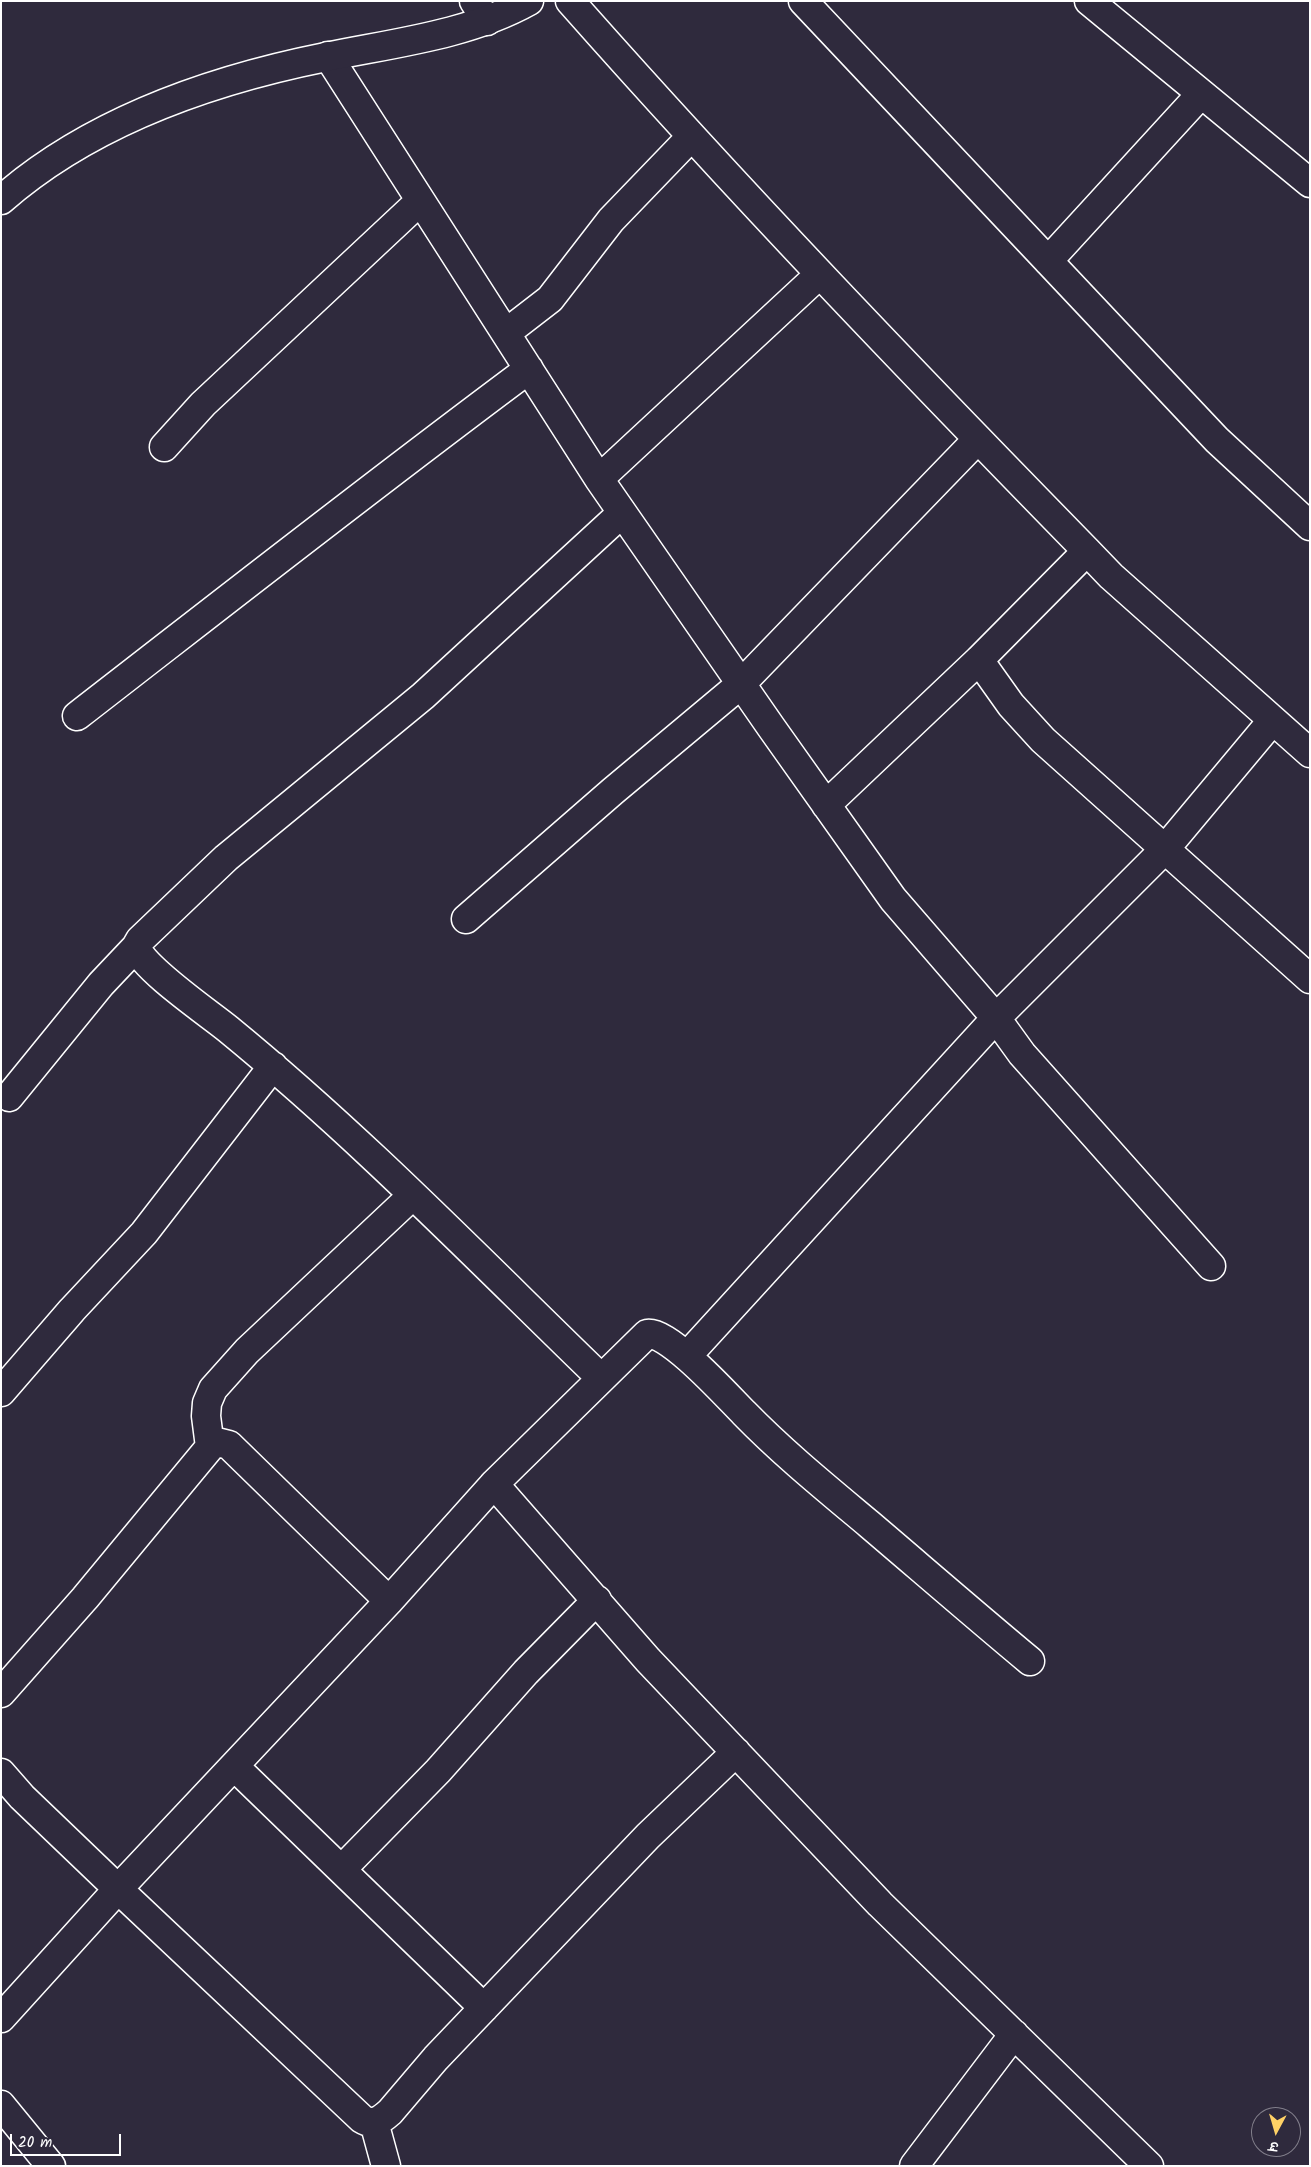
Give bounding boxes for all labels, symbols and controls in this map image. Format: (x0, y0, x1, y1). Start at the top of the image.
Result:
north arrow (1251, 2107, 1301, 2157)
scale bar (12, 2124, 124, 2156)
text: 20 m (18, 2131, 52, 2155)
text: उ (1269, 2135, 1280, 2157)

